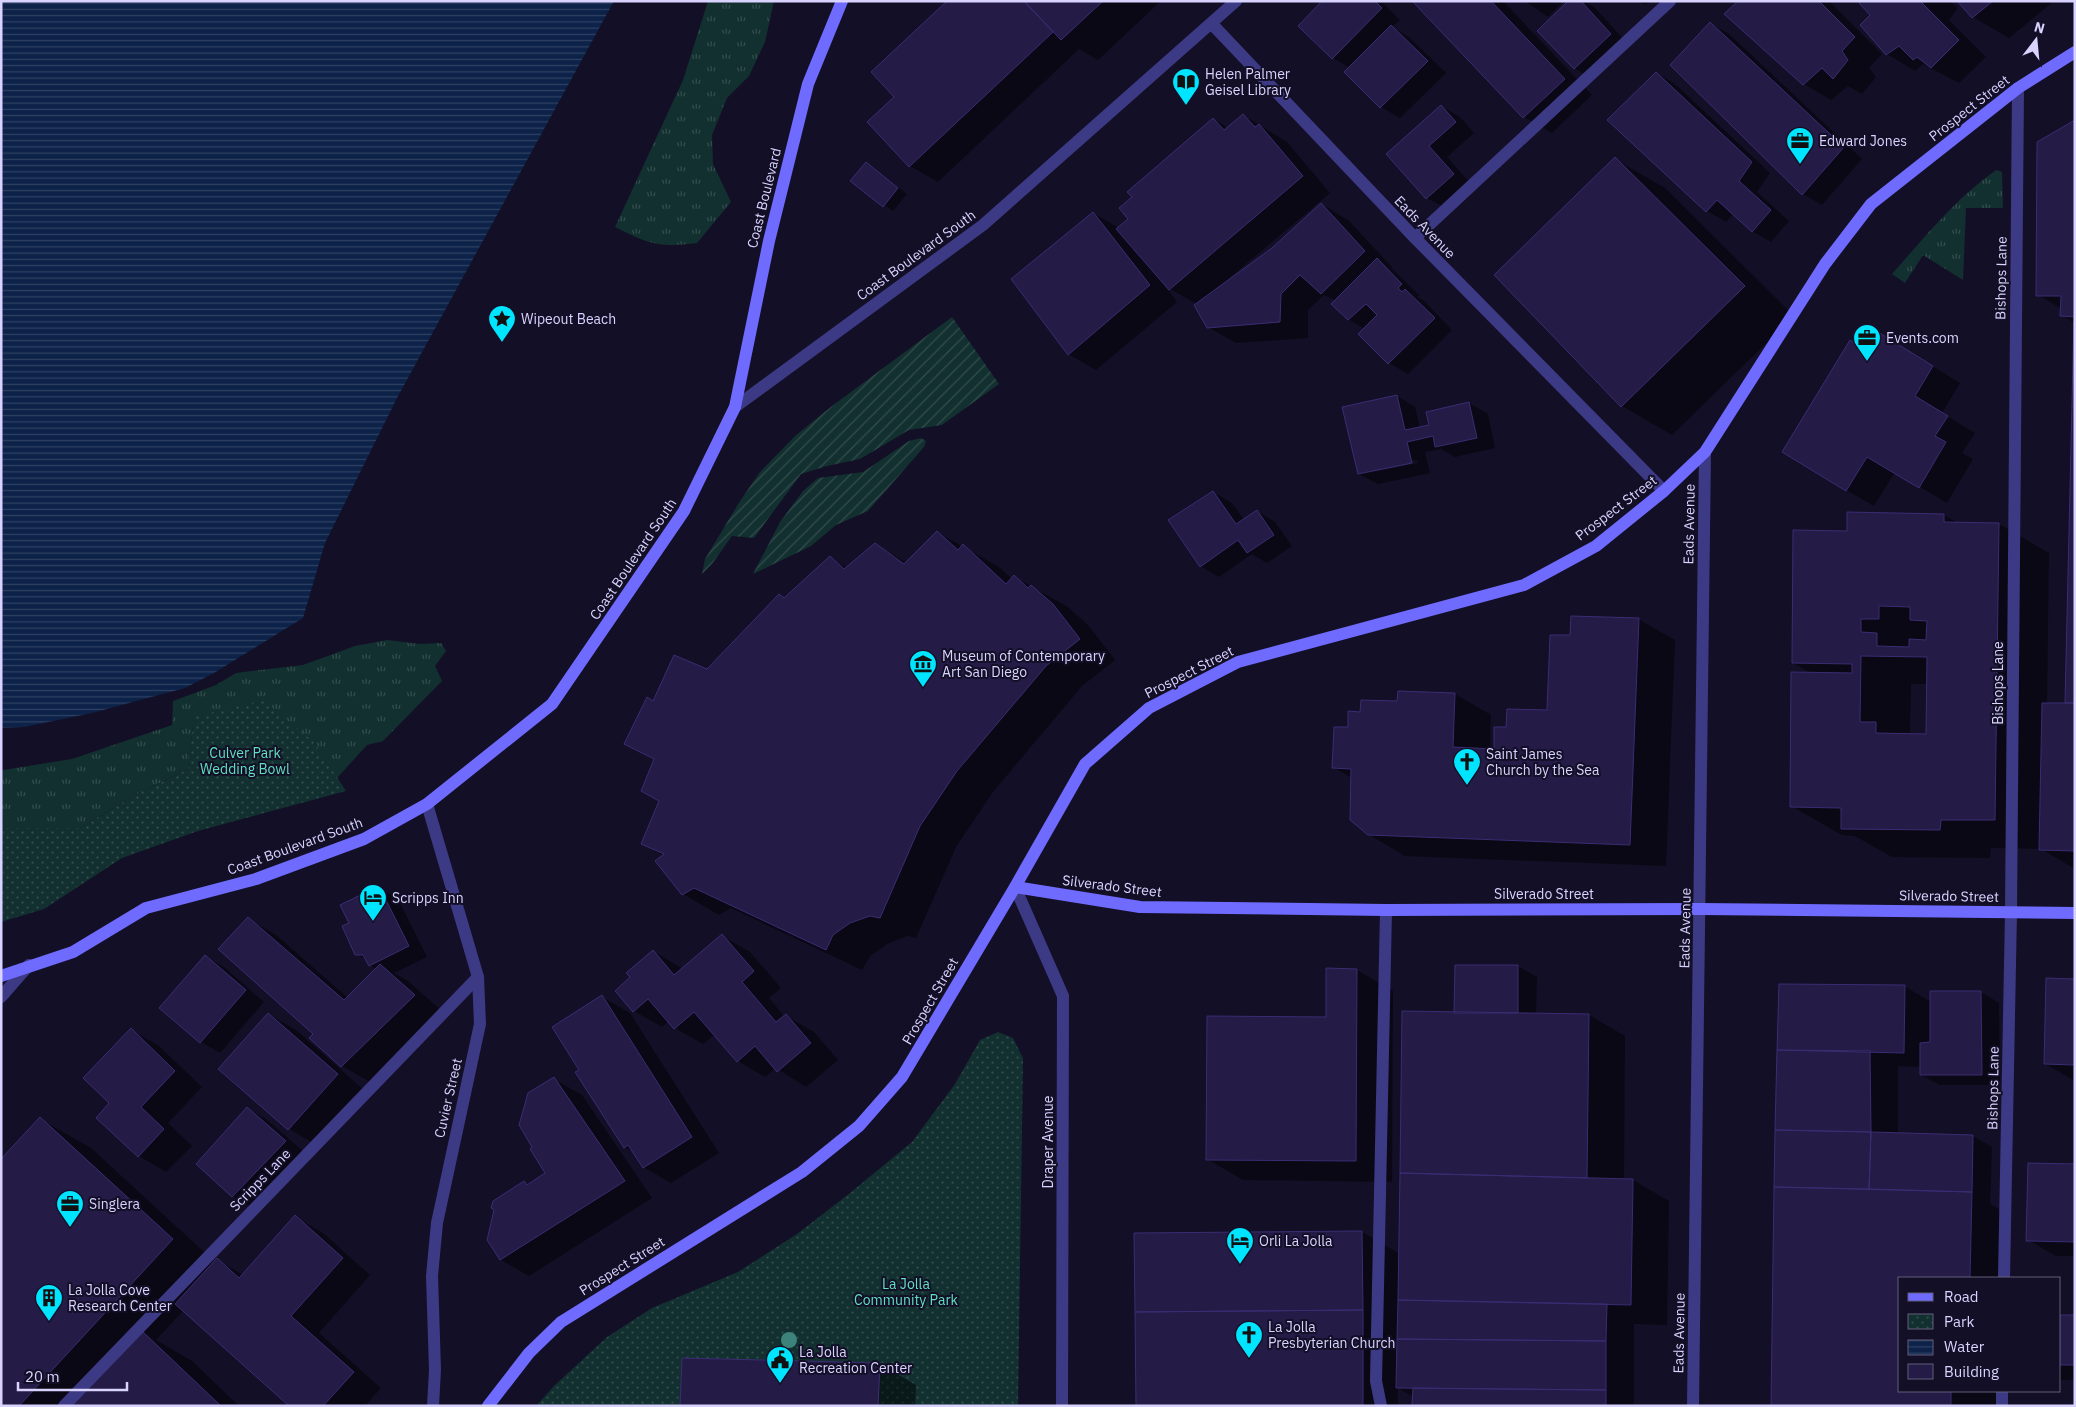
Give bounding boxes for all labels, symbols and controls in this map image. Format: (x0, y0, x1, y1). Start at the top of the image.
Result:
north arrow (2011, 15, 2061, 65)
text: N (2032, 17, 2047, 38)
place label: Helen Palmer Geisel Library (1205, 65, 1291, 99)
library icon: Helen Palmer Geisel Library (1171, 67, 1201, 106)
street label: Prospect Street (1925, 71, 2013, 145)
office icon: Edward Jones (1785, 126, 1815, 165)
place label: Edward Jones (1819, 132, 1907, 150)
street label: Coast Boulevard (743, 146, 785, 250)
street label: Eads Avenue (1391, 192, 1460, 262)
street label: Coast Boulevard South (853, 206, 979, 304)
street label: Bishops Lane (1991, 236, 2011, 320)
place icon: Wipeout Beach (487, 304, 517, 343)
place label: Wipeout Beach (521, 310, 616, 328)
office icon: Events.com (1852, 323, 1882, 362)
place label: Events.com (1886, 329, 1959, 347)
street label: Prospect Street (1572, 471, 1660, 545)
street label: Eads Avenue (1679, 483, 1699, 564)
street label: Coast Boulevard South (586, 495, 680, 623)
street label: Bishops Lane (1989, 641, 2007, 725)
street label: Prospect Street (1141, 642, 1237, 702)
place label: Museum of Contemporary Art San Diego (942, 647, 1105, 681)
museum icon: Museum of Contemporary Art San Diego (908, 649, 938, 688)
park label: Culver Park Wedding Bowl (200, 744, 290, 778)
place label: Saint James Church by the Sea (1486, 745, 1600, 779)
church icon: Saint James Church by the Sea (1452, 747, 1482, 786)
street label: Coast Boulevard South (225, 813, 365, 879)
street label: Silverado Street (1061, 871, 1163, 901)
hotel icon: Scripps Inn (358, 883, 388, 922)
street label: Silverado Street (1494, 885, 1594, 903)
street label: Silverado Street (1899, 886, 1999, 906)
street label: Eads Avenue (1675, 887, 1695, 968)
place label: Scripps Inn (392, 889, 464, 907)
street label: Prospect Street (898, 954, 962, 1048)
street label: Bishops Lane (1983, 1046, 2003, 1130)
street label: Cuvier Street (430, 1056, 466, 1140)
street label: Draper Avenue (1039, 1095, 1057, 1188)
street label: Scripps Lane (226, 1145, 295, 1215)
office icon: Singlera (55, 1189, 85, 1228)
place label: Singlera (89, 1195, 141, 1213)
hotel icon: Orli La Jolla (1225, 1226, 1255, 1265)
street label: Prospect Street (576, 1232, 668, 1299)
place label: Orli La Jolla (1259, 1232, 1333, 1250)
park label: La Jolla Community Park (854, 1275, 959, 1309)
legend (1898, 1277, 2061, 1392)
place label: La Jolla Cove Research Center (68, 1281, 172, 1315)
building icon: La Jolla Cove Research Center (34, 1283, 64, 1322)
text: Road (1944, 1287, 1979, 1306)
street label: Eads Avenue (1669, 1292, 1689, 1373)
text: Park (1944, 1312, 1974, 1331)
place label: La Jolla Presbyterian Church (1268, 1318, 1396, 1352)
church icon: La Jolla Presbyterian Church (1234, 1320, 1264, 1359)
text: Water (1944, 1337, 1985, 1356)
place label: La Jolla Recreation Center (799, 1343, 912, 1377)
public building icon: La Jolla Recreation Center (765, 1345, 795, 1384)
scale bar (18, 1360, 126, 1392)
text: Building (1944, 1362, 1999, 1381)
text: 20 m (25, 1367, 60, 1386)

